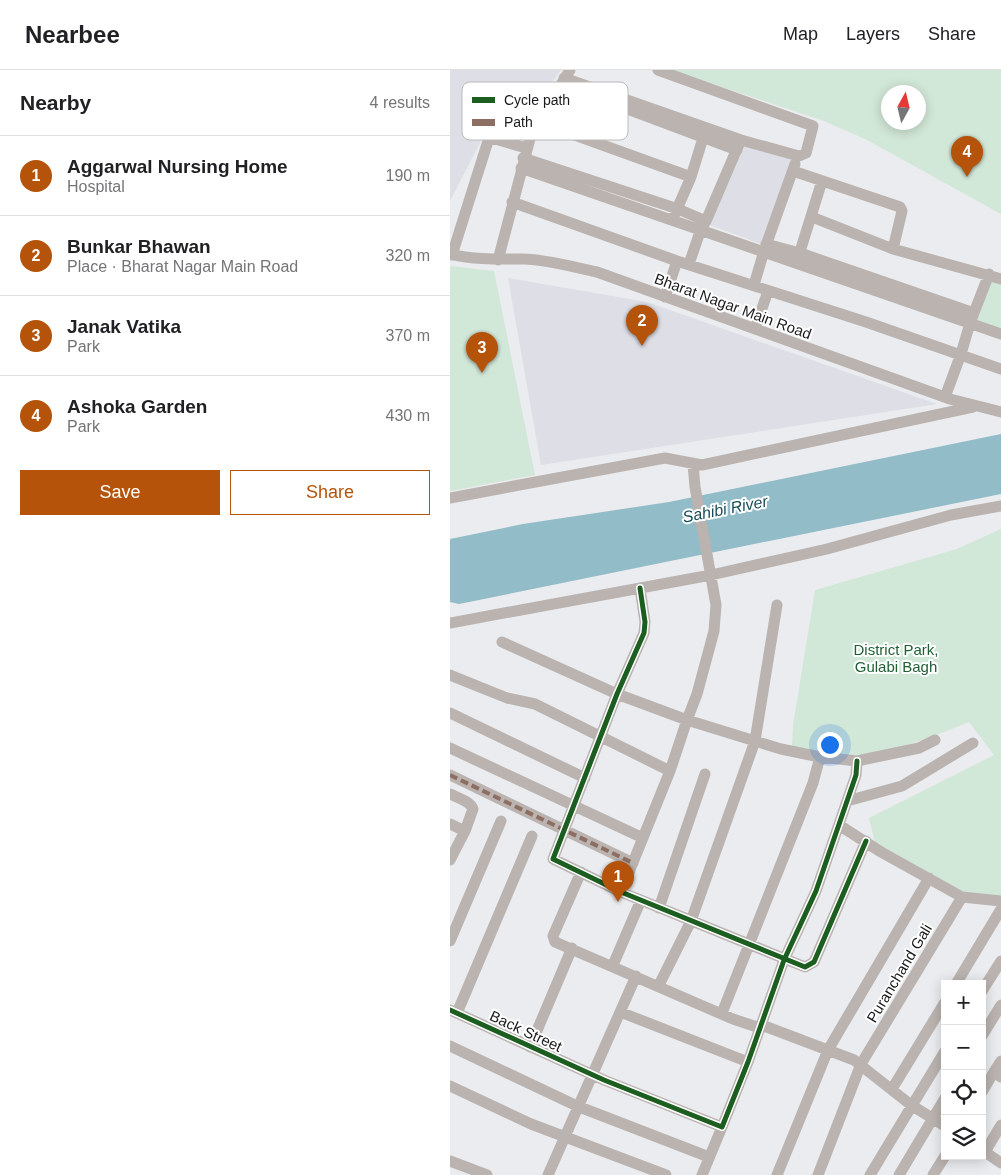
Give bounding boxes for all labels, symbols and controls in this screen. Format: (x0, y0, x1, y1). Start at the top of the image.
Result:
text: Nearbee (25, 21, 120, 48)
text: Map (783, 24, 818, 44)
text: Layers (846, 24, 900, 44)
text: Share (928, 24, 976, 44)
legend (462, 82, 628, 140)
north arrow (881, 85, 926, 130)
text: Nearby (20, 91, 91, 114)
text: Cycle path (504, 92, 570, 108)
text: 4 results (370, 94, 430, 111)
text: Path (504, 114, 533, 130)
pin: 4 (951, 136, 983, 177)
text: Aggarwal Nursing Home (67, 156, 288, 177)
text: 1 (32, 167, 40, 184)
text: 190 m (386, 167, 430, 184)
text: Hospital (67, 178, 125, 195)
text: Bunkar Bhawan (67, 236, 211, 257)
text: 2 (32, 247, 40, 264)
text: 320 m (386, 247, 430, 264)
text: Place · Bharat Nagar Main Road (67, 258, 298, 275)
street label: Bharat Nagar Main Road (652, 270, 814, 342)
pin: 2 (626, 305, 658, 346)
text: Janak Vatika (67, 316, 181, 337)
text: 3 (32, 327, 40, 344)
text: 370 m (386, 327, 430, 344)
pin: 3 (466, 332, 498, 373)
text: Park (67, 338, 100, 355)
text: Ashoka Garden (67, 396, 207, 417)
text: 4 (32, 407, 40, 424)
text: 430 m (386, 407, 430, 424)
text: Park (67, 418, 100, 435)
button: Save (20, 470, 220, 515)
button: Share (230, 470, 430, 515)
water label: Sahibi River (681, 492, 770, 526)
park label: District Park, Gulabi Bagh (853, 641, 939, 675)
your location (817, 732, 843, 758)
pin: 1 (602, 861, 634, 902)
street label: Puranchand Gali (863, 921, 935, 1025)
map controls (941, 980, 986, 1160)
button: + (941, 980, 986, 1025)
street label: Back Street (487, 1007, 565, 1055)
button: − (941, 1025, 986, 1070)
button: locate (941, 1070, 986, 1115)
button: layers (941, 1115, 986, 1160)

